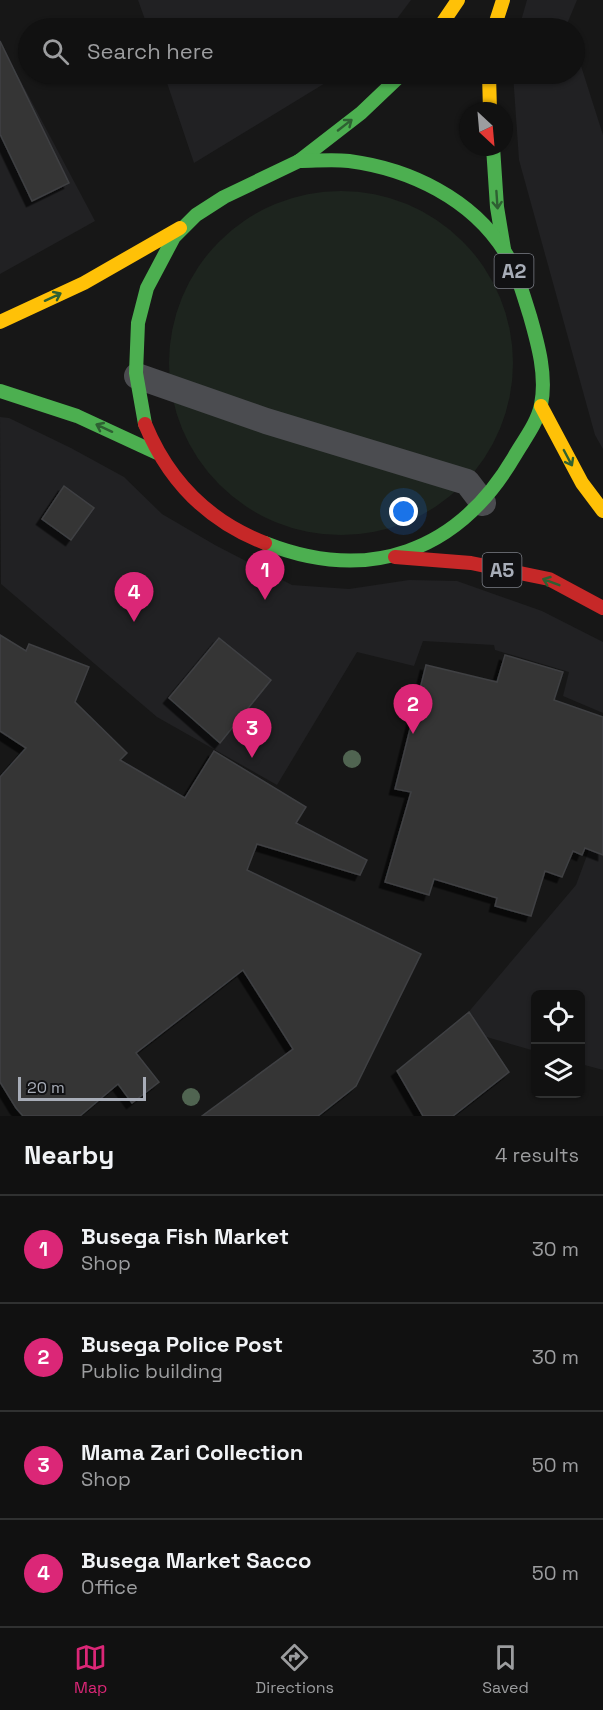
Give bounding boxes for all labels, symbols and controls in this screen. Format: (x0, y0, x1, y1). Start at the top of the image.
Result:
search box (18, 18, 585, 84)
icon: search (39, 35, 72, 68)
text: Search here (87, 37, 214, 65)
north arrow (459, 102, 513, 156)
one-way arrow (337, 118, 353, 131)
one-way arrow (491, 189, 502, 209)
road number: A2 (494, 254, 534, 288)
one-way arrow (44, 291, 62, 303)
one-way arrow (95, 422, 113, 434)
one-way arrow (563, 449, 575, 467)
your location (389, 497, 418, 526)
pin: 1 (246, 550, 284, 600)
road number: A5 (482, 553, 522, 587)
pin: 4 (114, 572, 154, 622)
one-way arrow (542, 575, 560, 586)
pin: 2 (394, 684, 432, 734)
pin: 3 (232, 708, 272, 758)
map controls (531, 990, 585, 1098)
button: locate (531, 990, 585, 1044)
button: layers (531, 1044, 585, 1098)
scale bar (18, 1074, 146, 1102)
text: 20 m (27, 1077, 65, 1098)
text: Nearby (24, 1138, 114, 1172)
text: 4 results (495, 1142, 579, 1168)
text: Busega Fish Market (81, 1222, 289, 1250)
text: 1 (39, 1236, 48, 1262)
text: 30 m (532, 1236, 579, 1262)
text: Shop (81, 1250, 131, 1276)
text: Busega Police Post (81, 1330, 283, 1358)
text: 2 (38, 1344, 49, 1370)
text: 30 m (532, 1344, 579, 1370)
text: Public building (81, 1358, 223, 1384)
text: Mama Zari Collection (81, 1438, 303, 1466)
text: 3 (37, 1452, 50, 1478)
text: 50 m (532, 1452, 579, 1478)
text: Shop (81, 1466, 131, 1492)
text: Busega Market Sacco (81, 1546, 311, 1574)
text: 4 (37, 1560, 50, 1586)
text: 50 m (532, 1560, 579, 1586)
text: Office (81, 1574, 138, 1600)
tab: Map (74, 1641, 107, 1698)
tab: Directions (256, 1641, 334, 1698)
tab: Saved (482, 1641, 529, 1698)

